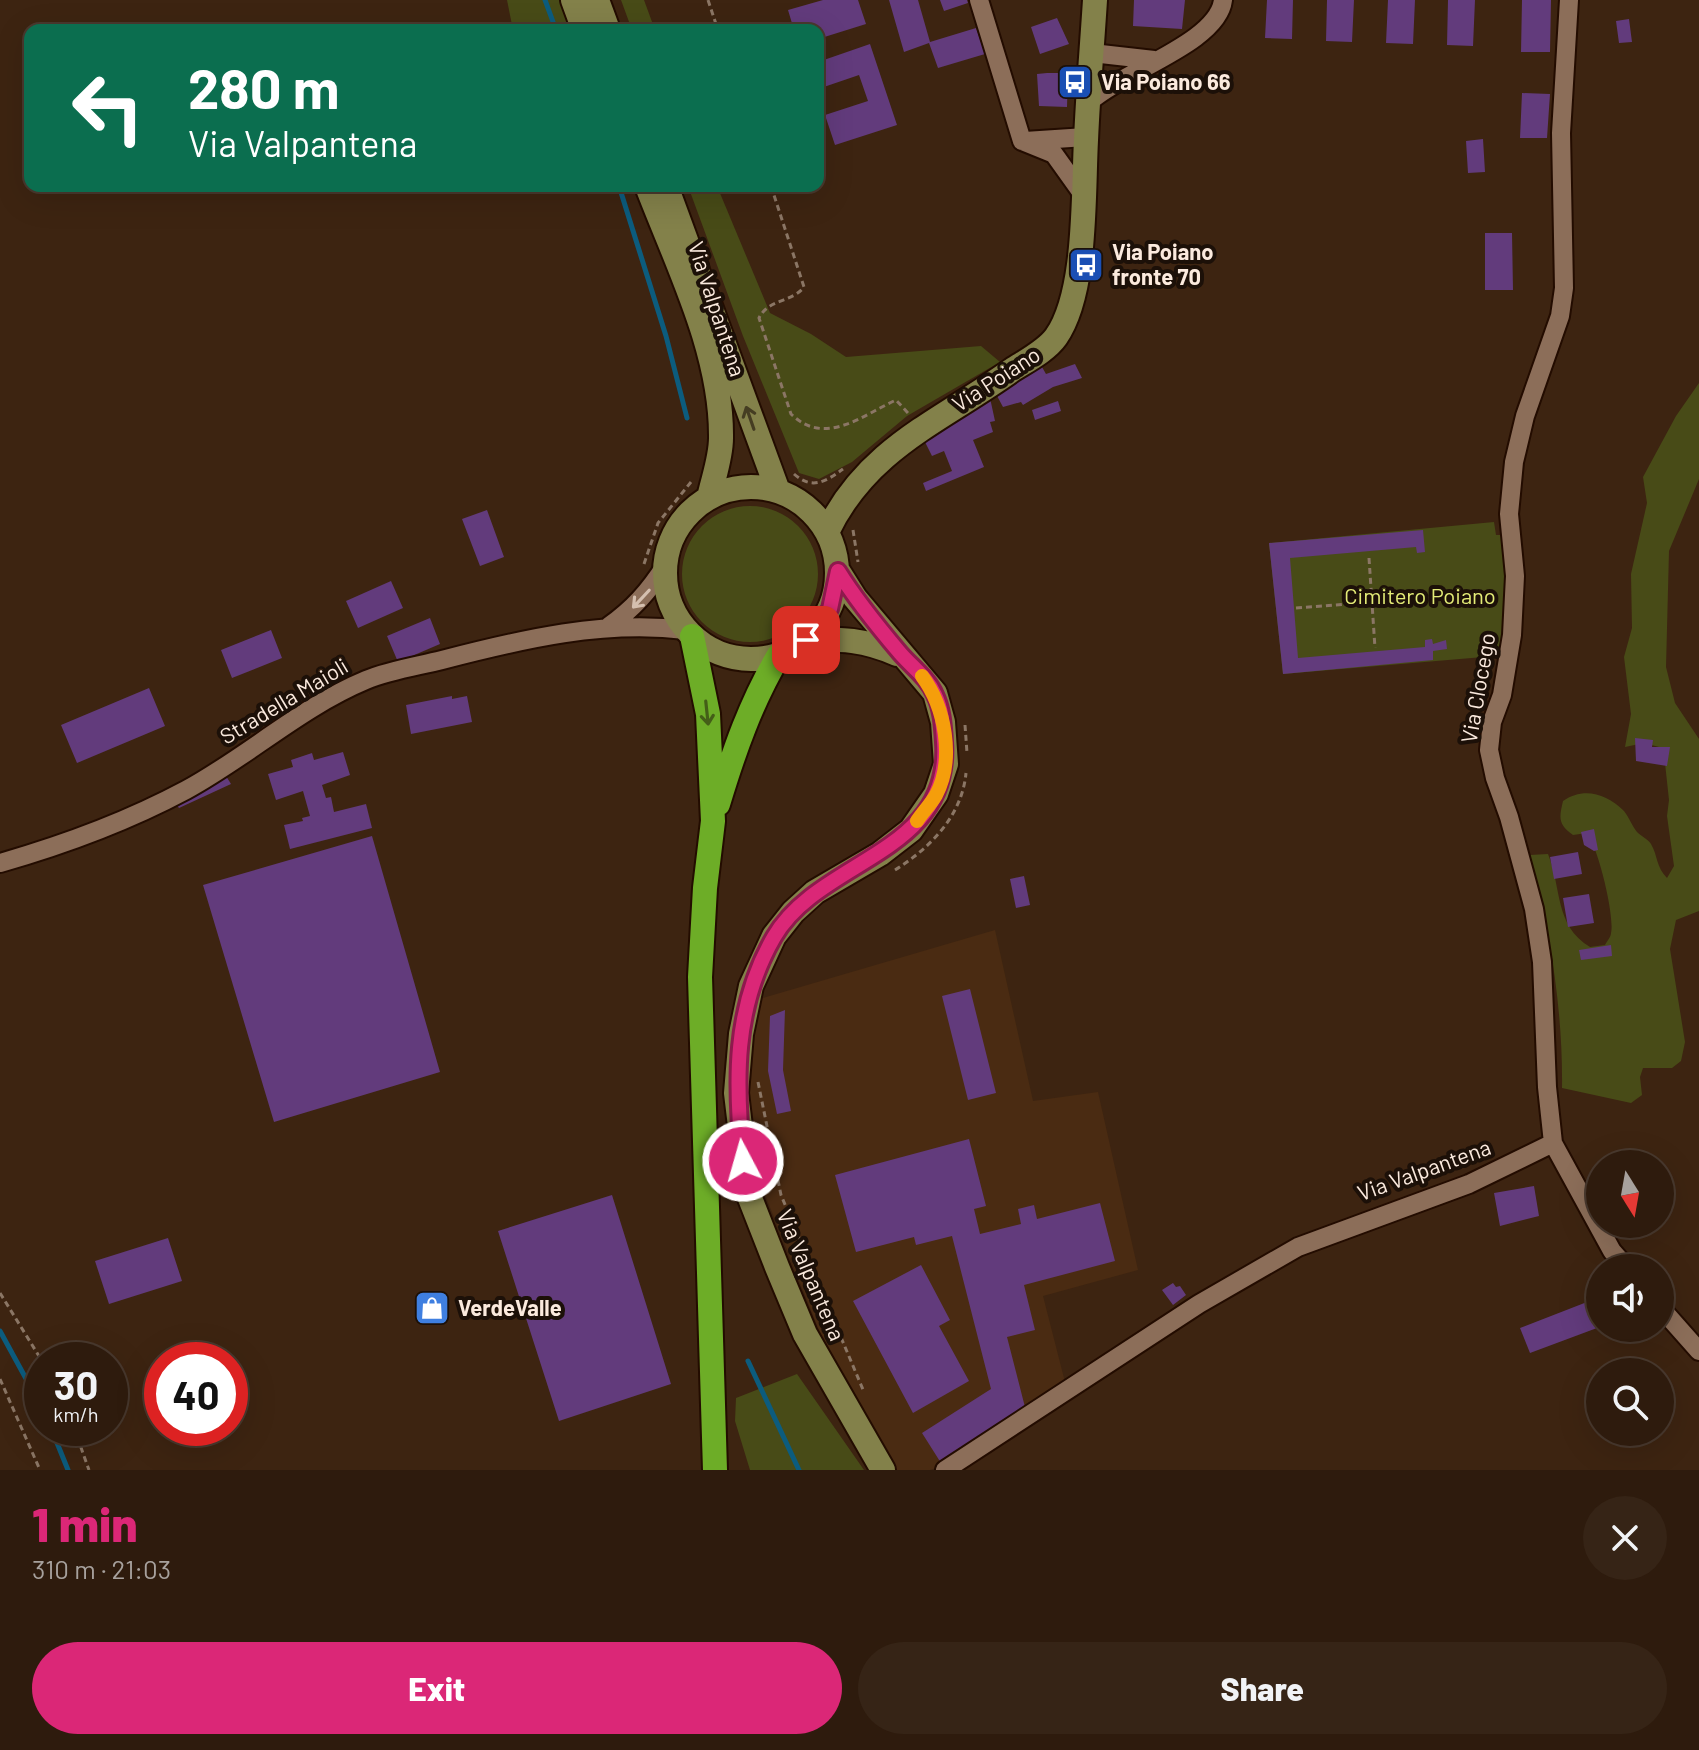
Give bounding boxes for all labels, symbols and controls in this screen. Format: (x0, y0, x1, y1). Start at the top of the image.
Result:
text: 280 m (188, 53, 340, 120)
icon: left (56, 56, 160, 160)
bus stop icon: Via Poiano 66 (1056, 63, 1094, 101)
place label: Via Poiano 66 (1101, 68, 1231, 94)
text: Via Valpantena (188, 121, 417, 164)
street label: Via Valpantena (684, 238, 752, 379)
place label: Via Poiano fronte 70 (1112, 238, 1214, 289)
bus stop icon: Via Poiano fronte 70 (1067, 246, 1105, 284)
street label: Via Poiano (947, 340, 1044, 416)
one-way arrow (742, 406, 757, 431)
park label: Cimitero Poiano (1344, 582, 1496, 608)
one-way arrow (632, 589, 650, 609)
pin (772, 606, 840, 674)
icon: arrive (784, 618, 828, 662)
street label: Via Clocego (1455, 631, 1499, 745)
street label: Stradella Maioli (215, 652, 352, 749)
one-way arrow (699, 699, 714, 726)
position arrow (701, 1119, 785, 1203)
street label: Via Valpantena (1353, 1133, 1494, 1205)
north arrow (1586, 1150, 1674, 1238)
map controls (1586, 1150, 1674, 1446)
street label: Via Valpantena (773, 1205, 851, 1344)
button: sound (1586, 1254, 1674, 1342)
shop icon: VerdeValle (413, 1289, 451, 1327)
place label: VerdeValle (458, 1294, 562, 1320)
speed limit sign: 40 (144, 1342, 248, 1446)
button: search (1586, 1358, 1674, 1446)
text: 30 (54, 1360, 98, 1408)
text: km/h (53, 1402, 99, 1426)
text: 1 min (32, 1494, 138, 1552)
button: close (1583, 1496, 1667, 1580)
text: 310 m · 21:03 (32, 1553, 171, 1584)
button: Exit (32, 1642, 842, 1734)
button: Share (858, 1642, 1667, 1734)

